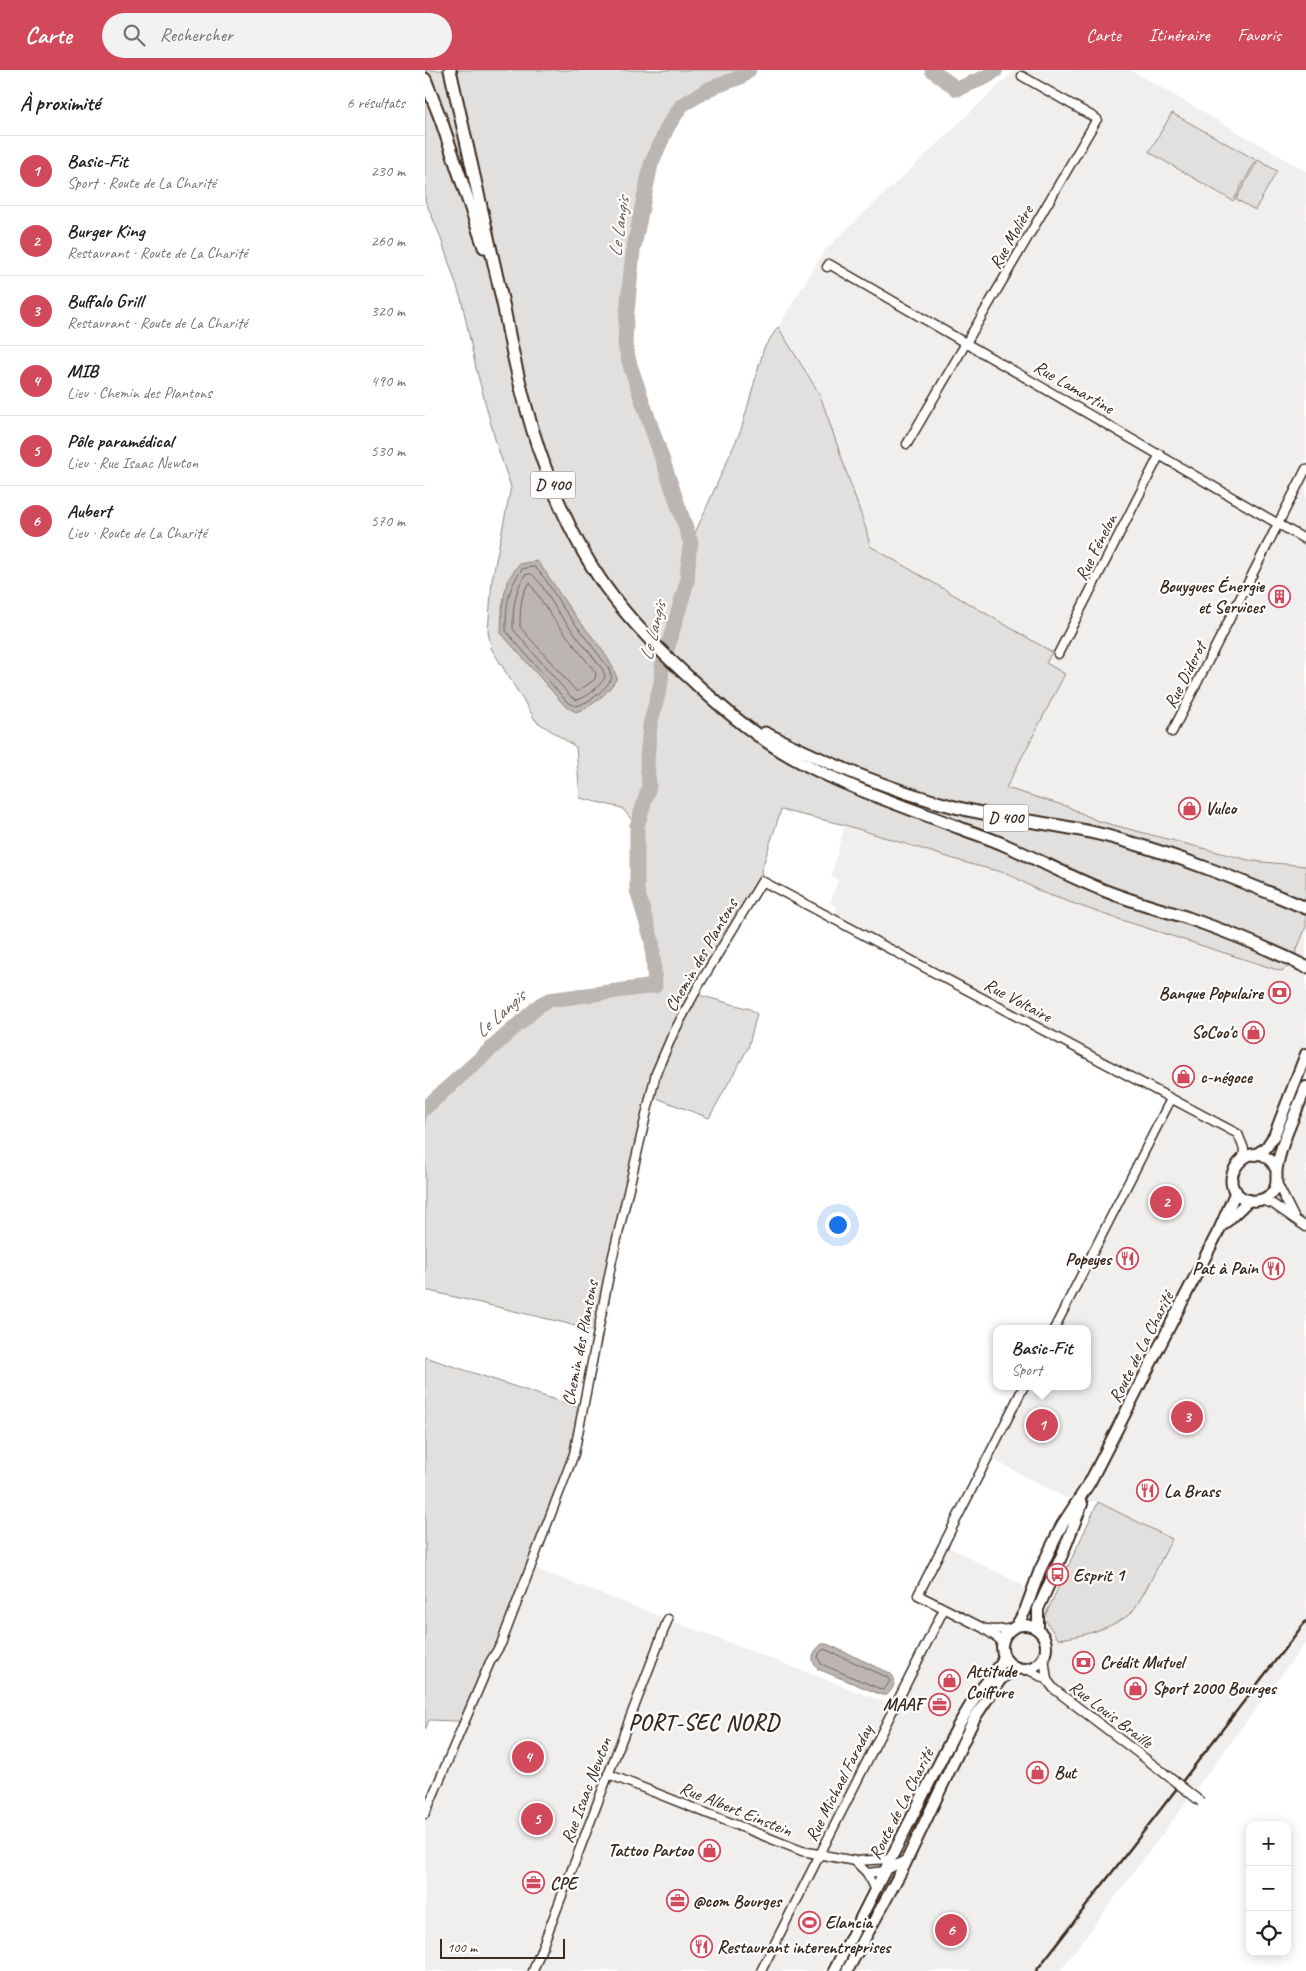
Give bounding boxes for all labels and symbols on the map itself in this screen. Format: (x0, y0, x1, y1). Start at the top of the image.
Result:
water label: Le Langis (603, 192, 636, 258)
street label: Rue Molière (984, 200, 1039, 273)
street label: Rue Lamartine (1030, 355, 1119, 419)
road number: D 400 (531, 472, 575, 498)
street label: Rue Fénelon (1070, 509, 1122, 584)
place label: Bouygues Énergie et Services (1159, 575, 1266, 618)
building icon: Bouygues Énergie et Services (1268, 584, 1292, 608)
water label: Le Langis (634, 596, 673, 663)
street label: Rue Diderot (1159, 635, 1212, 712)
shop icon: Vulco (1177, 796, 1201, 820)
place label: Vulco (1205, 797, 1238, 819)
road number: D 400 (983, 804, 1029, 831)
street label: Chemin des Plantons (660, 893, 743, 1015)
street label: Rue Voltaire (981, 973, 1056, 1027)
bank icon: Banque Populaire (1267, 981, 1291, 1005)
place label: Banque Populaire (1159, 982, 1265, 1004)
water label: Le Langis (470, 983, 533, 1043)
shop icon: SoCoo'c (1241, 1020, 1265, 1044)
place label: SoCoo'c (1191, 1021, 1238, 1043)
shop icon: c-négoce (1172, 1065, 1196, 1089)
place label: c-négoce (1200, 1066, 1254, 1088)
pin: 2 (1150, 1183, 1182, 1221)
your location (825, 1212, 851, 1238)
restaurant icon: Popeyes (1115, 1247, 1139, 1271)
place label: Popeyes (1065, 1248, 1113, 1270)
restaurant icon: Pat à Pain (1262, 1256, 1286, 1280)
place label: Pat à Pain (1192, 1257, 1259, 1279)
street label: Chemin des Plantons (557, 1277, 603, 1407)
street label: Route de La Charité (1104, 1285, 1180, 1406)
pin: 3 (1171, 1398, 1203, 1436)
pin: 1 (1026, 1406, 1058, 1444)
restaurant icon: La Brass (1136, 1479, 1160, 1503)
place label: La Brass (1164, 1480, 1222, 1502)
bus stop icon: Esprit 1 (1045, 1563, 1069, 1587)
place label: Esprit 1 (1073, 1564, 1126, 1586)
bank icon: Crédit Mutuel (1072, 1650, 1096, 1674)
place label: Crédit Mutuel (1100, 1651, 1188, 1673)
place label: Attitude Coiffure (966, 1660, 1018, 1703)
shop icon: Attitude Coiffure (938, 1669, 962, 1693)
street label: Rue Louis Braille (1065, 1675, 1158, 1753)
shop icon: Sport 2000 Bourges (1124, 1676, 1148, 1700)
place label: Sport 2000 Bourges (1152, 1677, 1277, 1699)
office icon: MAAF (927, 1692, 951, 1716)
place label: MAAF (883, 1693, 927, 1715)
district label: PORT-SEC NORD (628, 1709, 782, 1737)
street label: Rue Michael Faraday (800, 1719, 879, 1845)
street label: Rue Isaac Newton (556, 1733, 617, 1846)
pin: 4 (512, 1738, 544, 1776)
street label: Route de La Charité (864, 1742, 940, 1863)
shop icon: But (1026, 1760, 1050, 1784)
place label: But (1054, 1761, 1078, 1783)
street label: Rue Albert Einstein (677, 1777, 796, 1842)
pin: 5 (521, 1800, 553, 1838)
shop icon: Tattoo Partoo (697, 1838, 721, 1862)
place label: Tattoo Partoo (608, 1839, 694, 1861)
office icon: CPE (522, 1871, 546, 1895)
place label: CPE (550, 1872, 579, 1894)
office icon: @com Bourges (665, 1889, 689, 1913)
place label: @com Bourges (693, 1890, 783, 1912)
sports icon: Elancia (797, 1910, 821, 1934)
place label: Elancia (825, 1911, 874, 1933)
pin: 6 (935, 1911, 967, 1949)
restaurant icon: Restaurant interentreprises (689, 1935, 713, 1959)
scale bar (440, 1936, 565, 1959)
place label: Restaurant interentreprises (717, 1936, 892, 1958)

